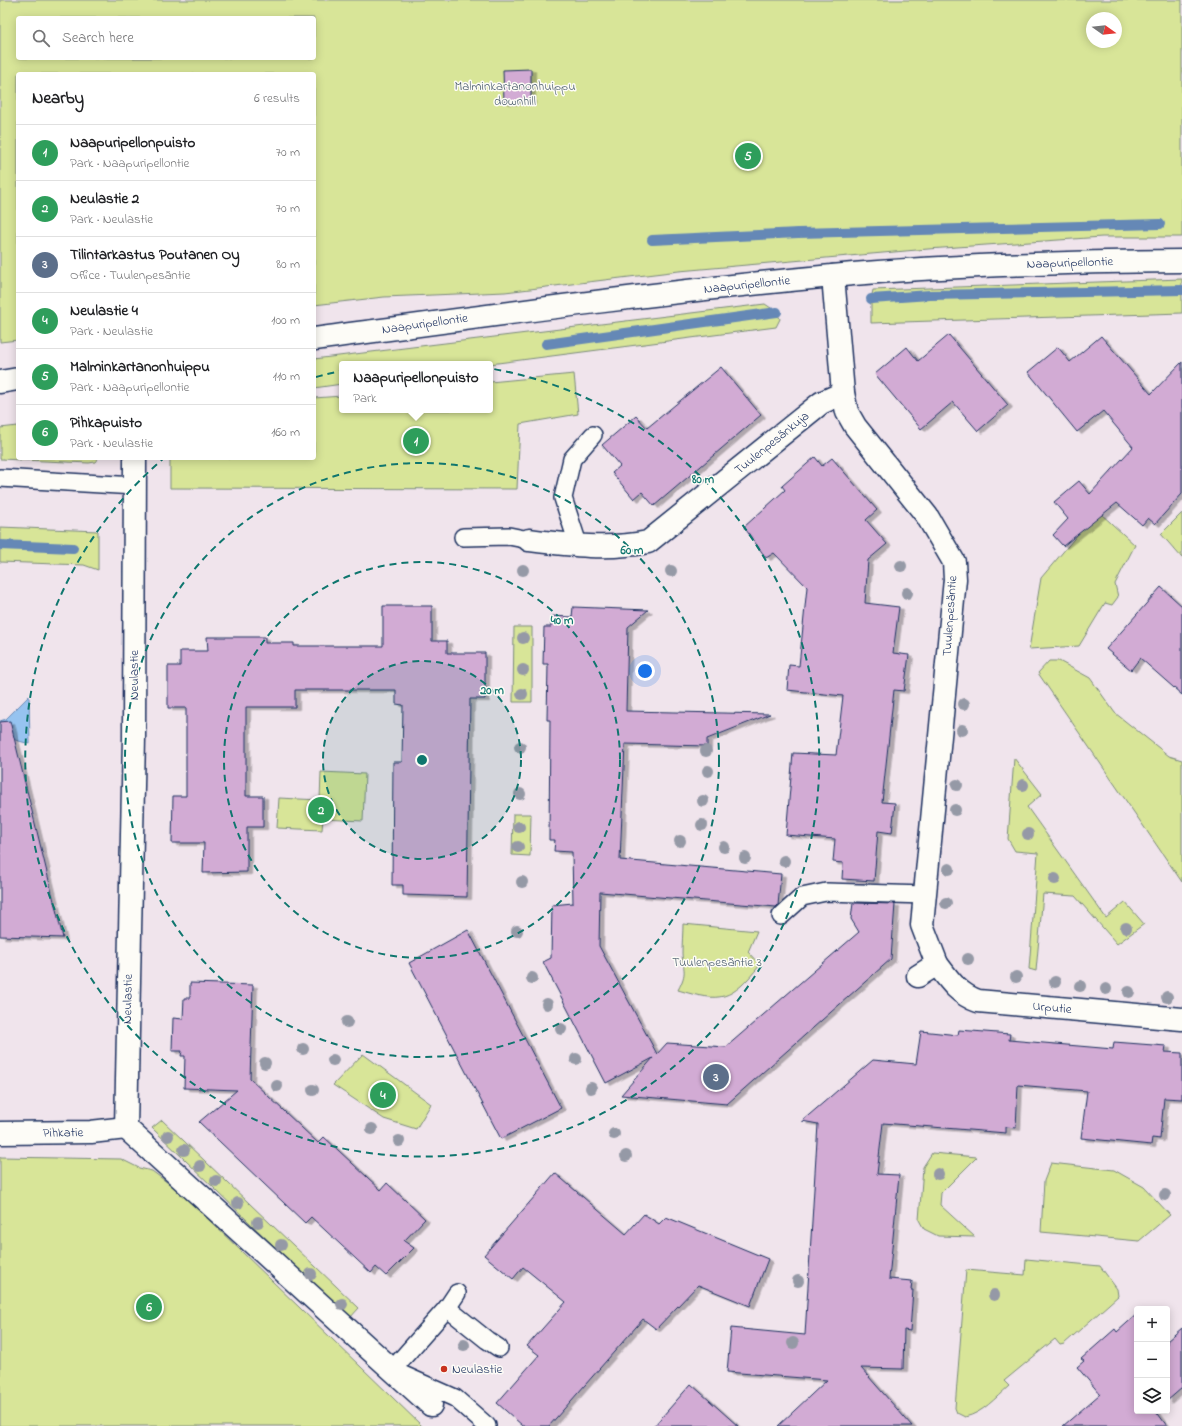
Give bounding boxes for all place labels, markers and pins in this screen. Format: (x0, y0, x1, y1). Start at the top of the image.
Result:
pin: 5 (735, 141, 761, 171)
pin: 1 (403, 426, 429, 456)
centre of rings (415, 753, 429, 767)
pin: 2 (308, 795, 334, 825)
pin: 3 (703, 1062, 729, 1092)
pin: 4 (370, 1080, 396, 1110)
pin: 6 (136, 1292, 162, 1322)
place label: Neulastie (452, 1360, 503, 1379)
marker: Neulastie (439, 1364, 449, 1374)

